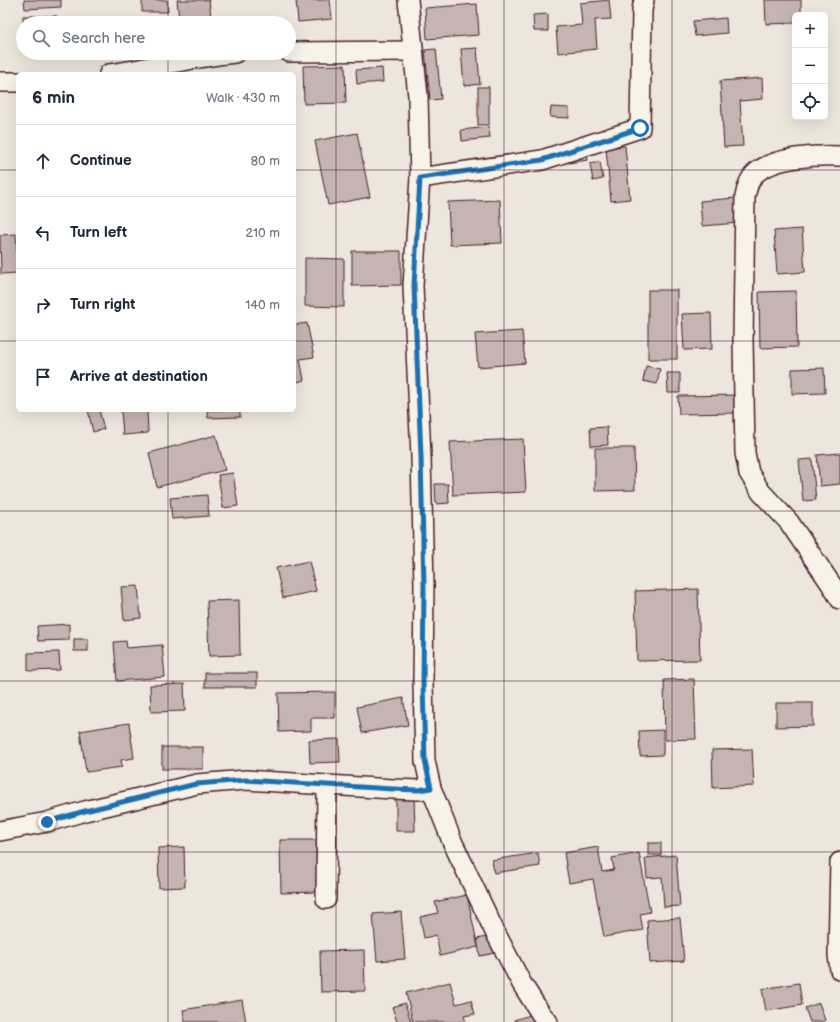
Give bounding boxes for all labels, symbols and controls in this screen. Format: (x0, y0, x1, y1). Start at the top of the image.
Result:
map controls (792, 12, 828, 120)
button: + (792, 12, 828, 48)
search box (16, 16, 296, 60)
icon: search (30, 27, 52, 49)
text: Search here (62, 29, 145, 48)
button: − (792, 48, 828, 84)
button: locate (792, 84, 828, 120)
text: 6 min (32, 88, 75, 108)
text: Walk · 430 m (206, 90, 280, 106)
route start (631, 119, 649, 137)
icon: ahead (32, 150, 54, 172)
text: Continue (70, 151, 132, 170)
text: 80 m (251, 153, 280, 169)
icon: left (32, 222, 54, 244)
text: Turn left (70, 223, 127, 242)
text: 210 m (246, 225, 280, 241)
icon: right (32, 294, 54, 316)
text: Turn right (70, 295, 135, 314)
text: 140 m (245, 297, 280, 313)
icon: arrive (32, 366, 54, 388)
text: Arrive at destination (70, 367, 208, 386)
route end (38, 813, 56, 831)

